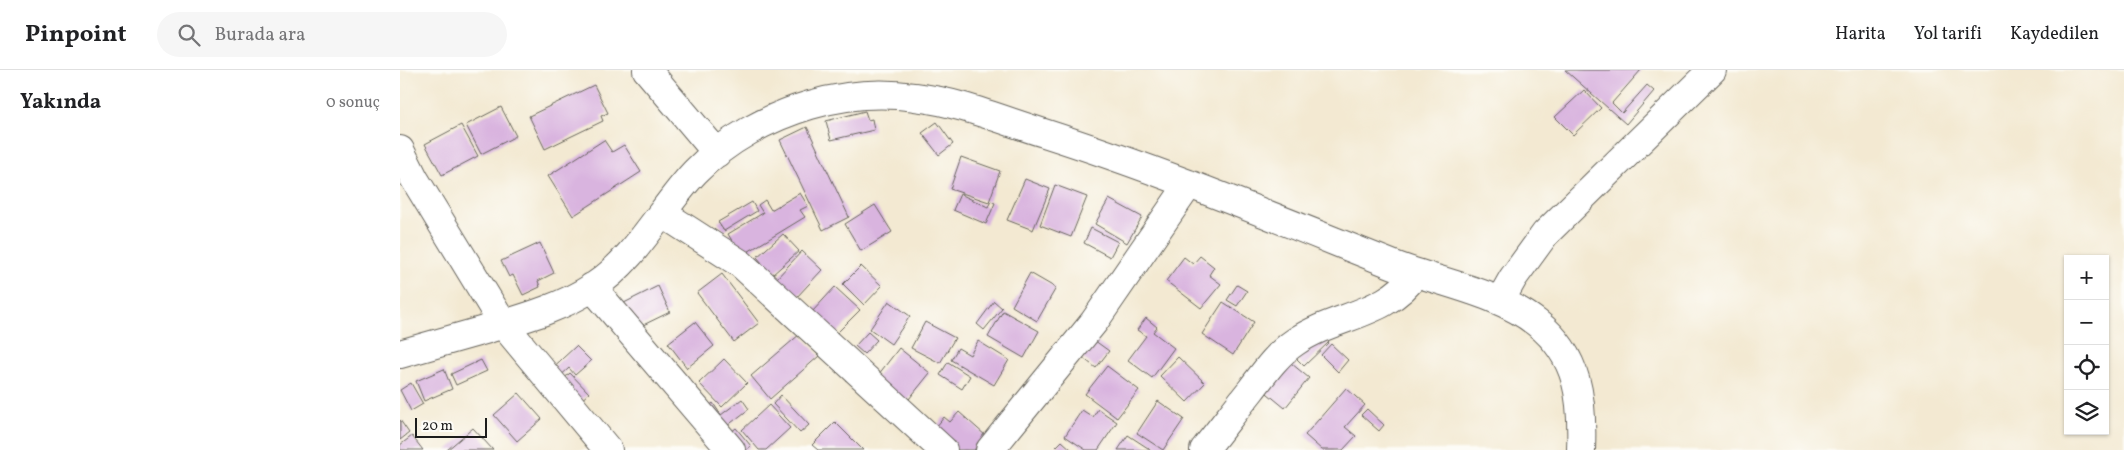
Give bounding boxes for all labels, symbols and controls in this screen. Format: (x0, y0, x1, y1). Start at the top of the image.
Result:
search box (157, 12, 507, 57)
text: Pinpoint (25, 18, 127, 52)
icon: search (175, 21, 203, 49)
text: Burada ara (215, 22, 305, 48)
text: Harita (1835, 22, 1886, 47)
text: Yol tarifi (1914, 22, 1982, 47)
text: Kaydedilen (2010, 22, 2099, 47)
text: Yakında (20, 88, 101, 117)
text: 0 sonuç (326, 92, 380, 114)
map controls (2064, 255, 2109, 435)
button: + (2064, 255, 2109, 300)
button: − (2064, 300, 2109, 345)
button: locate (2064, 345, 2109, 390)
button: layers (2064, 390, 2109, 435)
scale bar (415, 415, 488, 438)
text: 20 m (422, 417, 453, 436)

